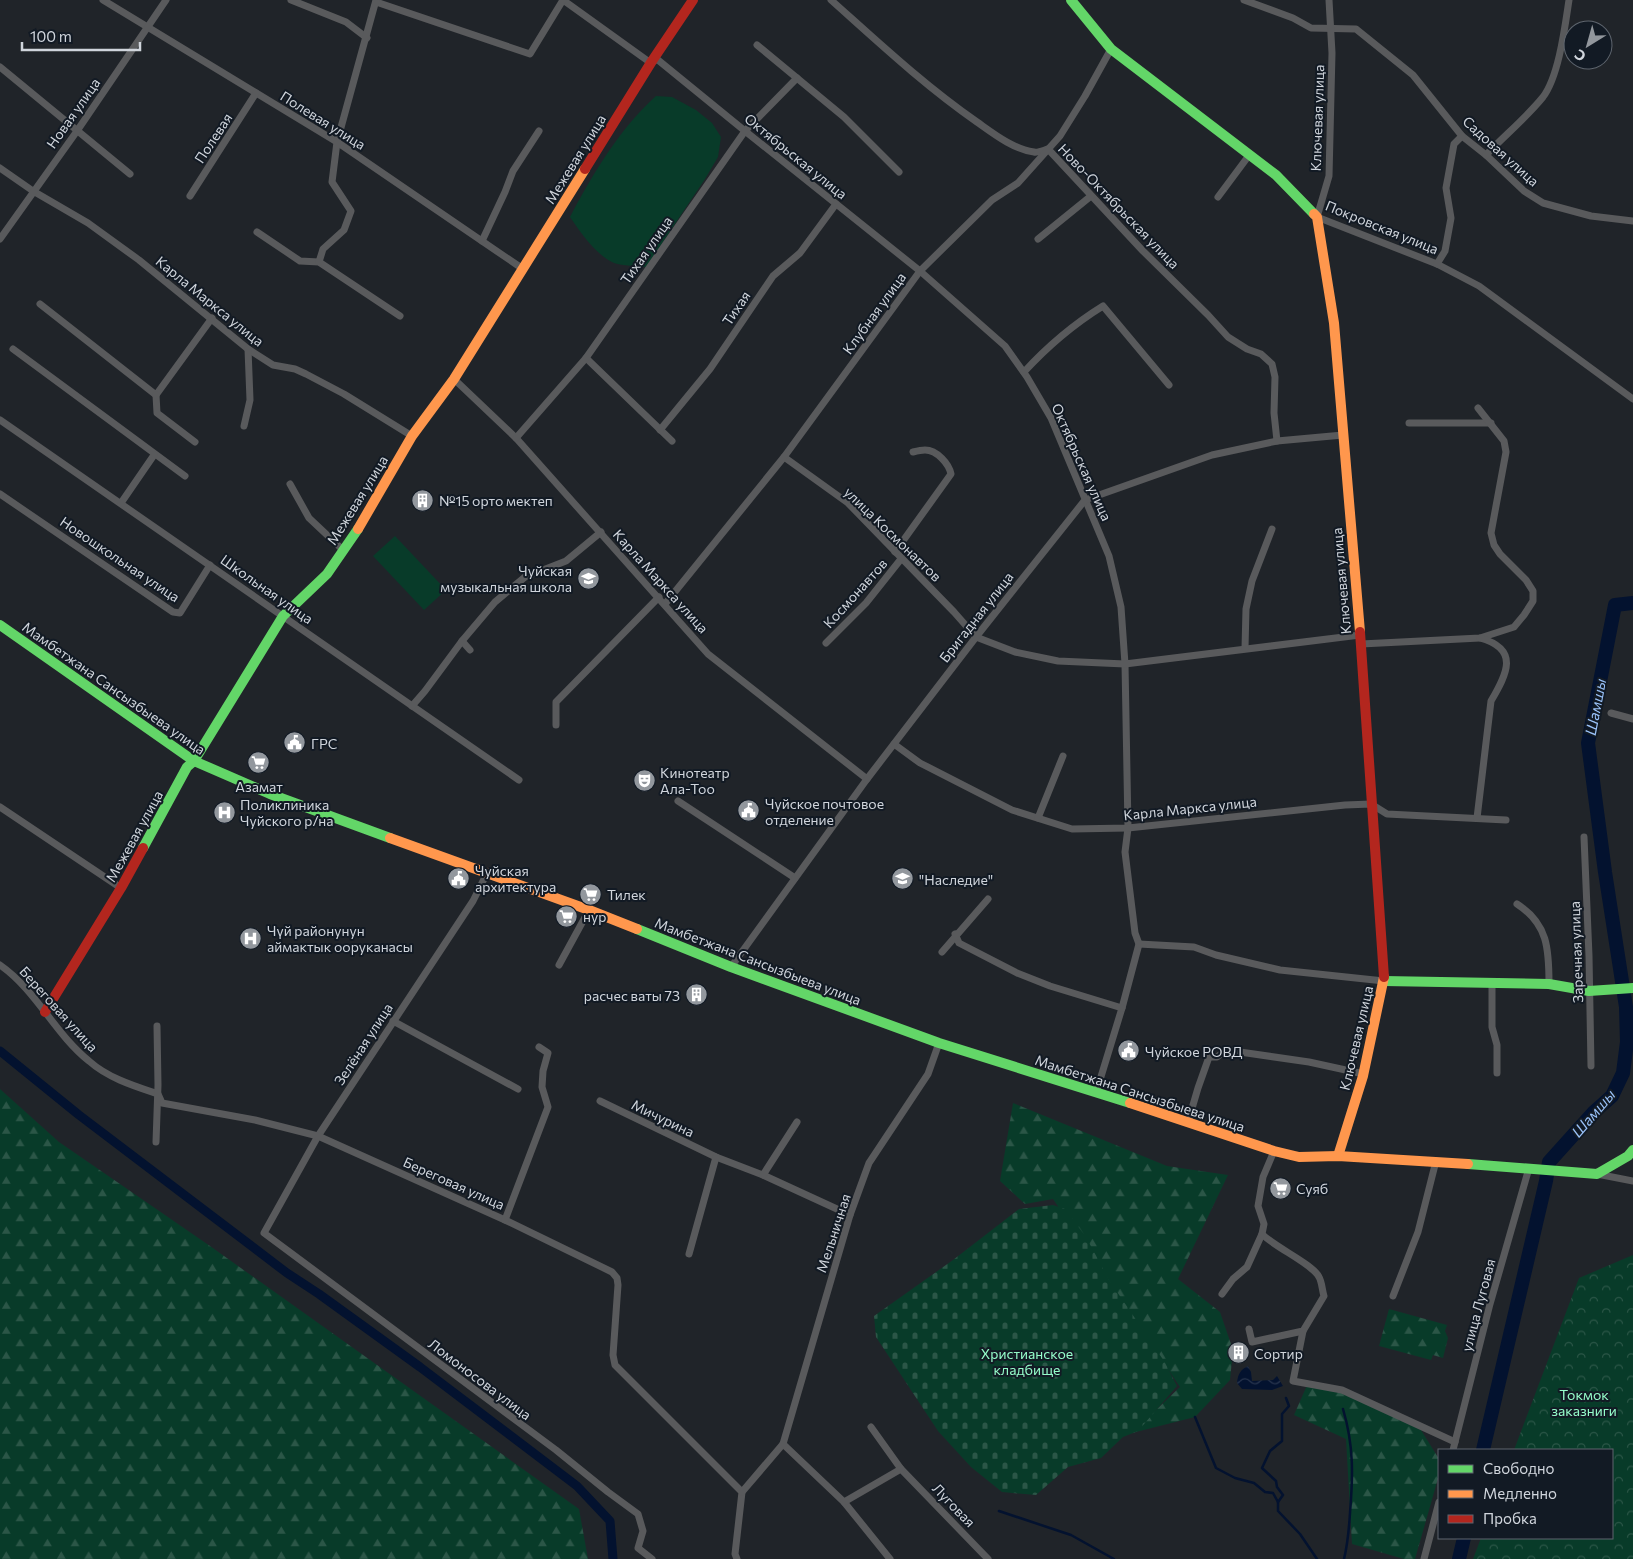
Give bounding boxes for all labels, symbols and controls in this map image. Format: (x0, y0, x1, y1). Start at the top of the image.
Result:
scale bar (22, 20, 140, 52)
north arrow (1563, 20, 1613, 70)
text: 100 m (30, 27, 72, 45)
text: С (1571, 46, 1589, 65)
street label: Ключевая улица (1307, 64, 1327, 172)
street label: Новая улица (43, 75, 103, 151)
street label: Полевая улица (277, 87, 369, 153)
street label: Полевая (191, 110, 235, 166)
street label: Октябрьская улица (741, 110, 851, 202)
street label: Межевая улица (541, 111, 609, 207)
street label: Садовая улица (1459, 112, 1543, 190)
street label: Ново-Октябрьская улица (1055, 140, 1183, 272)
street label: Покровская улица (1323, 197, 1441, 257)
street label: Тихая улица (616, 213, 676, 287)
street label: Карла Маркса улица (153, 252, 267, 350)
street label: Клубная улица (839, 269, 909, 357)
street label: Тихая (718, 288, 754, 328)
street label: Октябрьская улица (1048, 401, 1116, 523)
street label: Межевая улица (323, 452, 391, 548)
street label: улица Космонавтов (841, 483, 945, 585)
building icon: №15 орто мектеп (411, 488, 435, 512)
place label: №15 орто мектеп (439, 492, 553, 509)
street label: Новошкольная улица (57, 513, 183, 605)
street label: Карла Маркса улица (610, 526, 712, 636)
street label: Ключевая улица (1328, 527, 1354, 635)
street label: Школьная улица (218, 551, 316, 627)
street label: Космонавтов (819, 555, 891, 631)
place label: Чуйская музыкальная школа (440, 562, 572, 595)
school or university icon: Чуйская музыкальная школа (576, 566, 600, 590)
street label: Бригадная улица (935, 568, 1017, 666)
street label: Мамбетжана Сансызбыева улица (19, 618, 209, 758)
water label: Шамшы (1581, 677, 1609, 737)
public building icon: ГРС (283, 731, 307, 755)
place label: ГРС (311, 735, 337, 752)
supermarket icon: Азамат (247, 751, 271, 775)
place label: Кинотеатр Ала-Тоо (660, 764, 730, 797)
theatre icon: Кинотеатр Ала-Тоо (632, 768, 656, 792)
place label: Азамат (235, 778, 283, 795)
street label: Межевая улица (102, 787, 166, 885)
street label: Карла Маркса улица (1123, 793, 1257, 823)
place label: Чуйское почтовое отделение (765, 795, 884, 828)
place label: Поликлиника Чуйского р/на (240, 796, 333, 829)
public building icon: Чуйское почтовое отделение (737, 799, 761, 823)
hospital icon: Поликлиника Чуйского р/на (212, 800, 236, 824)
place label: Чуйская архитектура (475, 862, 556, 895)
public building icon: Чуйская архитектура (447, 866, 471, 890)
school or university icon: "Наследие" (891, 867, 915, 891)
place label: "Наследие" (919, 871, 993, 888)
supermarket icon: Тилек (579, 882, 603, 906)
place label: Тилек (607, 886, 646, 903)
street label: Заречная улица (1566, 901, 1586, 1003)
supermarket icon: нур (555, 904, 579, 928)
place label: нур (583, 908, 606, 925)
street label: Мамбетжана Сансызбыева улица (652, 914, 864, 1008)
place label: Чүй районунун аймактык ооруканасы (267, 922, 413, 955)
hospital icon: Чүй районунун аймактык ооруканасы (239, 926, 263, 950)
street label: Береговая улица (16, 963, 102, 1055)
building icon: расчес ваты 73 (684, 983, 708, 1007)
street label: Ключевая улица (1336, 984, 1376, 1092)
place label: расчес ваты 73 (584, 987, 680, 1004)
street label: Зелёная улица (330, 1000, 396, 1088)
public building icon: Чуйское РОВД (1117, 1039, 1141, 1063)
place label: Чуйское РОВД (1145, 1043, 1243, 1060)
street label: Мамбетжана Сансызбыева улица (1033, 1051, 1247, 1135)
water label: Шамшы (1567, 1085, 1619, 1141)
street label: Мичурина (629, 1096, 697, 1140)
street label: Береговая улица (401, 1153, 507, 1213)
supermarket icon: Суяб (1268, 1176, 1292, 1200)
place label: Суяб (1296, 1180, 1328, 1197)
street label: Мельничная (812, 1191, 854, 1275)
street label: улица Луговая (1457, 1257, 1499, 1353)
street label: Ломоносова улица (425, 1335, 535, 1423)
building icon: Сортир (1226, 1341, 1250, 1365)
park label: Христианское кладбище (981, 1345, 1073, 1378)
place label: Сортир (1254, 1345, 1303, 1362)
park label: Токмок заказниги (1551, 1386, 1617, 1419)
legend (1438, 1449, 1613, 1539)
text: Свободно (1483, 1459, 1554, 1477)
street label: Луговая (929, 1480, 979, 1530)
text: Медленно (1483, 1484, 1557, 1502)
text: Пробка (1483, 1509, 1537, 1527)

